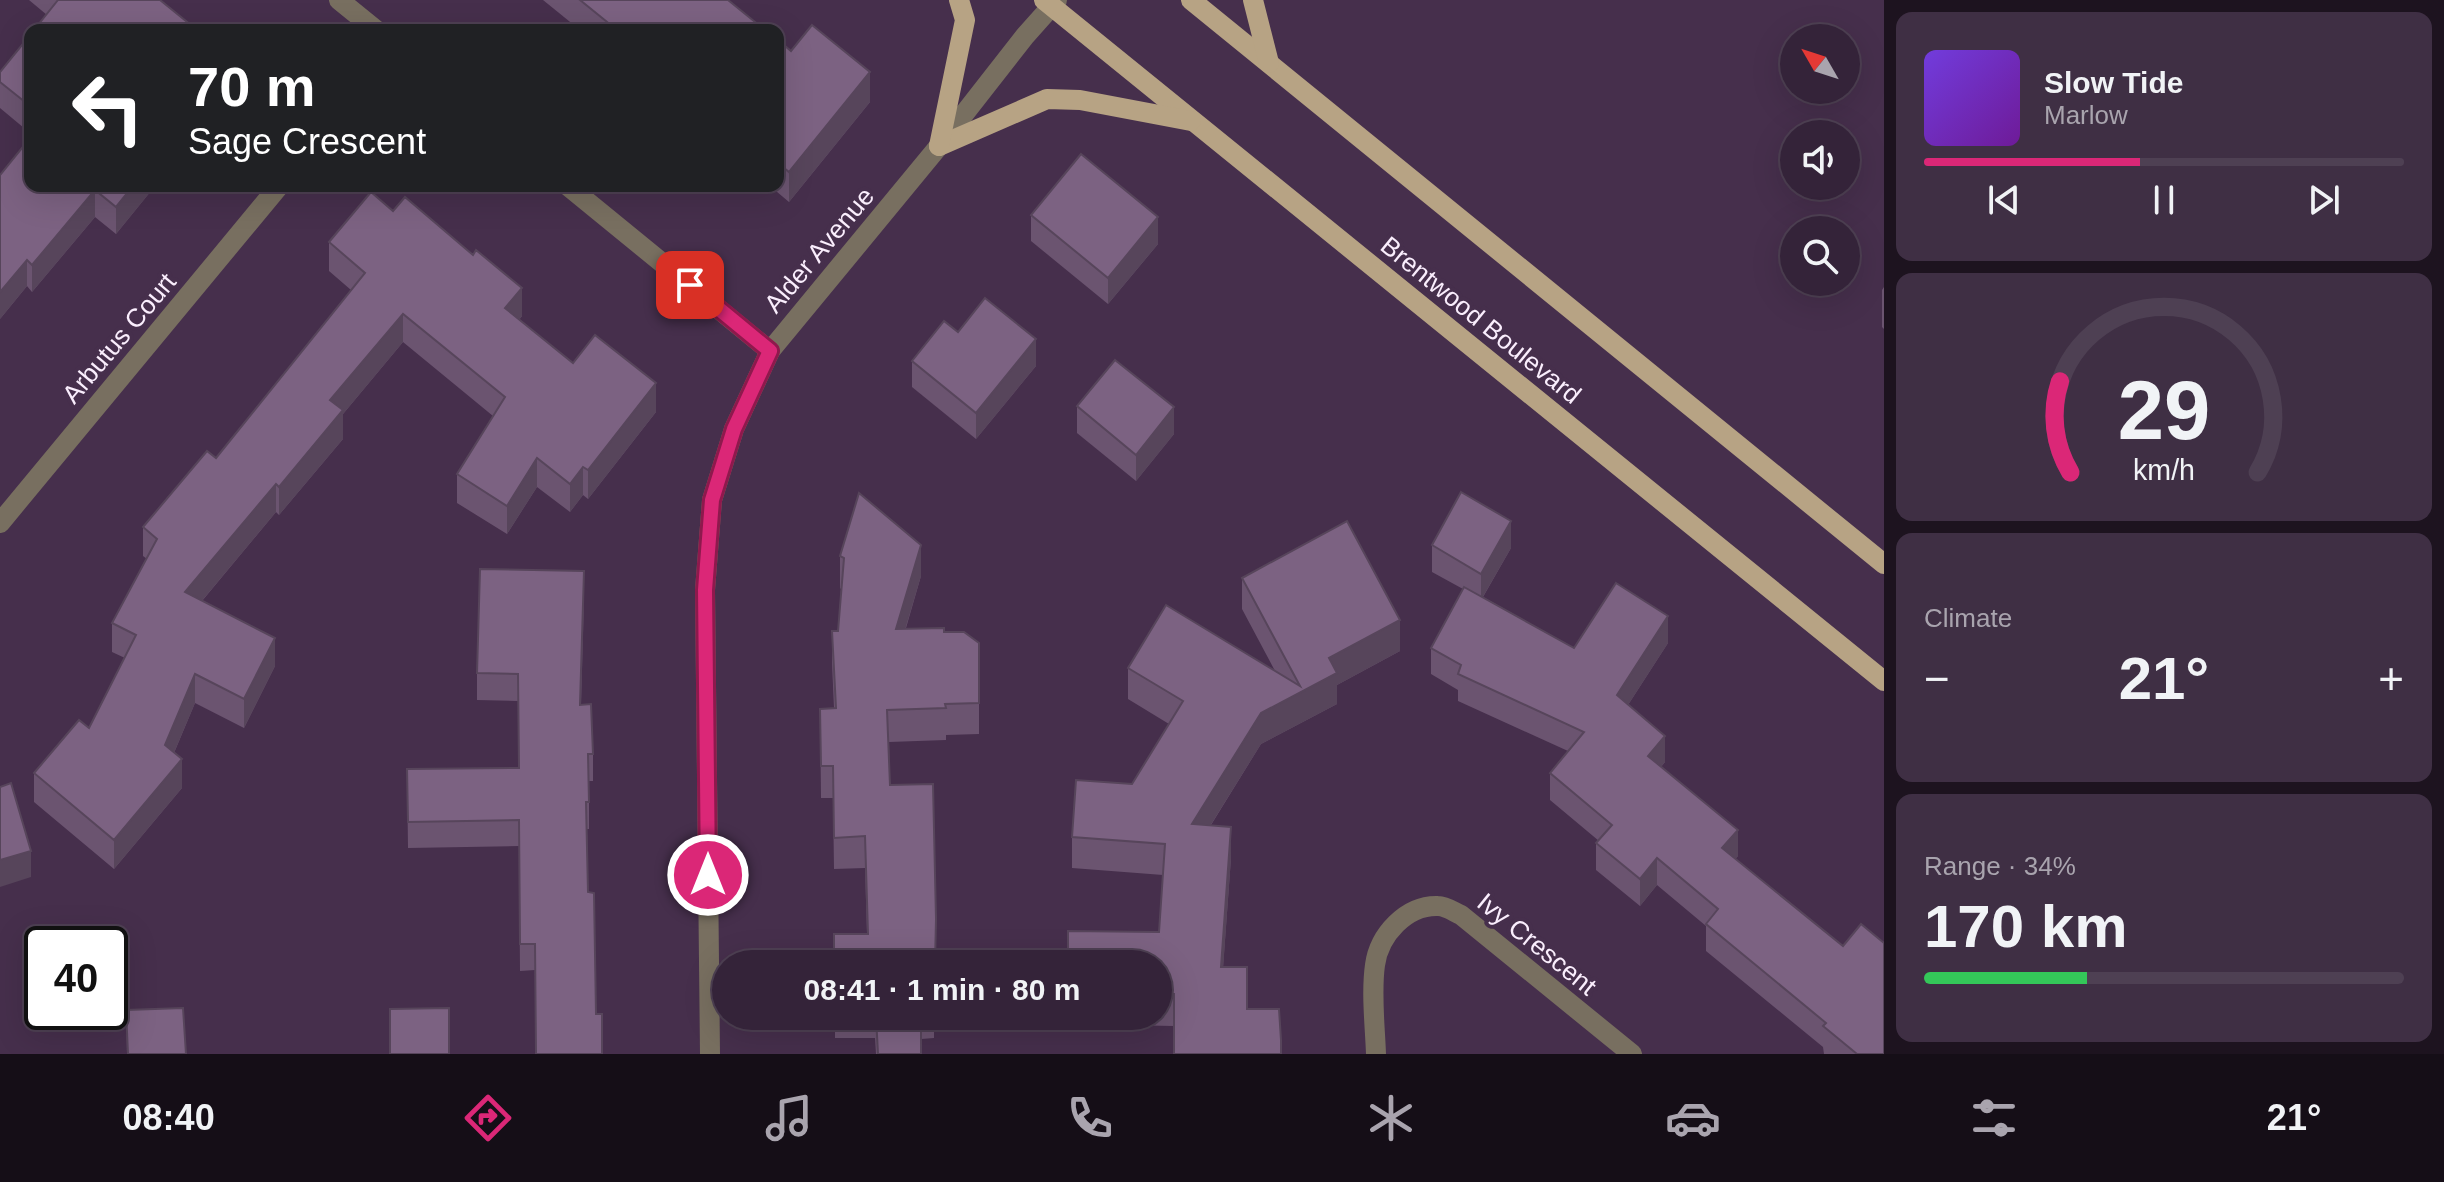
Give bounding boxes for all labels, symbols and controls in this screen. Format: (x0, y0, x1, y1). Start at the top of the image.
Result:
north arrow (1780, 24, 1860, 104)
map controls (1780, 24, 1860, 296)
text: 70 m (188, 55, 316, 118)
icon: left (56, 56, 160, 160)
text: Slow Tide (2044, 66, 2183, 99)
text: Marlow (2044, 100, 2128, 130)
button: sound (1780, 120, 1860, 200)
text: Sage Crescent (188, 121, 426, 162)
icon: previous (1982, 178, 2026, 222)
icon: pause (2142, 178, 2186, 222)
icon: next (2302, 178, 2346, 222)
street label: Alder Avenue (758, 181, 880, 319)
button: search (1780, 216, 1860, 296)
street label: Brentwood Boulevard (1375, 230, 1587, 410)
pin (656, 251, 724, 319)
icon: arrive (668, 263, 712, 307)
street label: Arbutus Court (56, 266, 183, 409)
text: 29 (2118, 363, 2210, 456)
text: km/h (2133, 454, 2195, 486)
text: Climate (1924, 603, 2012, 633)
text: 21° (2119, 645, 2209, 712)
text: − (1924, 654, 1950, 703)
text: + (2378, 654, 2404, 703)
position arrow (666, 833, 750, 917)
text: Range · 34% (1924, 851, 2076, 881)
street label: Ivy Crescent (1471, 887, 1603, 1002)
text: 170 km (1924, 893, 2128, 960)
speed limit sign: 40 (24, 926, 128, 1030)
text: 08:41 · 1 min · 80 m (804, 973, 1080, 1006)
icon: directions (460, 1090, 516, 1146)
icon: music (761, 1090, 817, 1146)
icon: phone (1062, 1090, 1118, 1146)
icon: climate (1363, 1090, 1419, 1146)
icon: car (1665, 1090, 1721, 1146)
icon: filters (1966, 1090, 2022, 1146)
text: 08:40 (123, 1097, 215, 1138)
text: 21° (2267, 1097, 2321, 1138)

